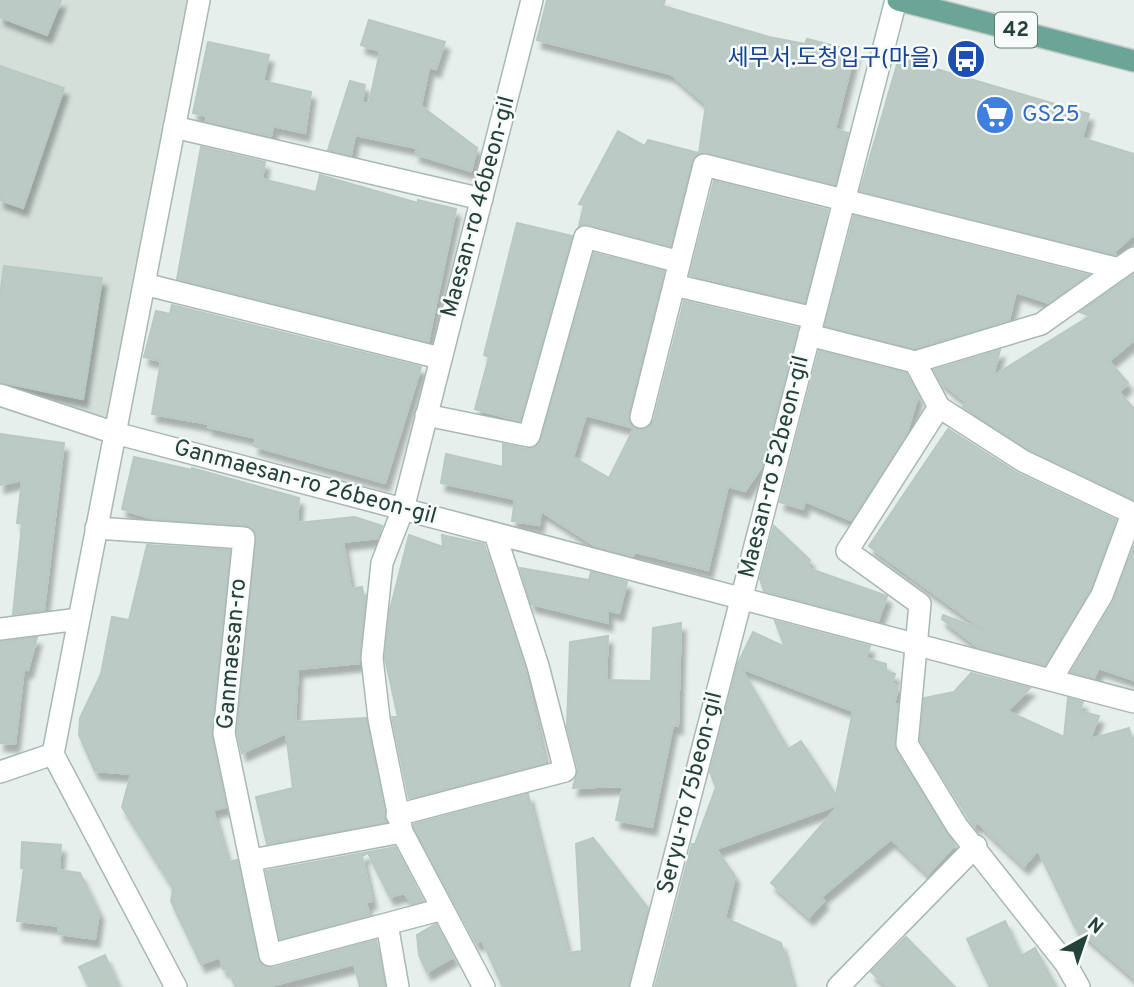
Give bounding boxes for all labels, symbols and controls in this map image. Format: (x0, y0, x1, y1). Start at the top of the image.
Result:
road number: 42 (995, 12, 1037, 48)
bus stop icon: 세무서.도청입구(마을) (945, 38, 987, 80)
place label: 세무서.도청입구(마을) (728, 45, 939, 74)
street label: Maesan-ro 46beon-gil (436, 93, 522, 321)
supermarket icon: GS25 (974, 94, 1016, 136)
place label: GS25 (1022, 101, 1080, 130)
street label: Maesan-ro 52beon-gil (733, 353, 817, 581)
street label: Ganmaesan-ro 26beon-gil (170, 434, 440, 532)
street label: Ganmaesan-ro (212, 577, 254, 731)
street label: Seryu-ro 75beon-gil (652, 689, 730, 897)
north arrow (1050, 903, 1120, 973)
text: N (1082, 913, 1108, 940)

